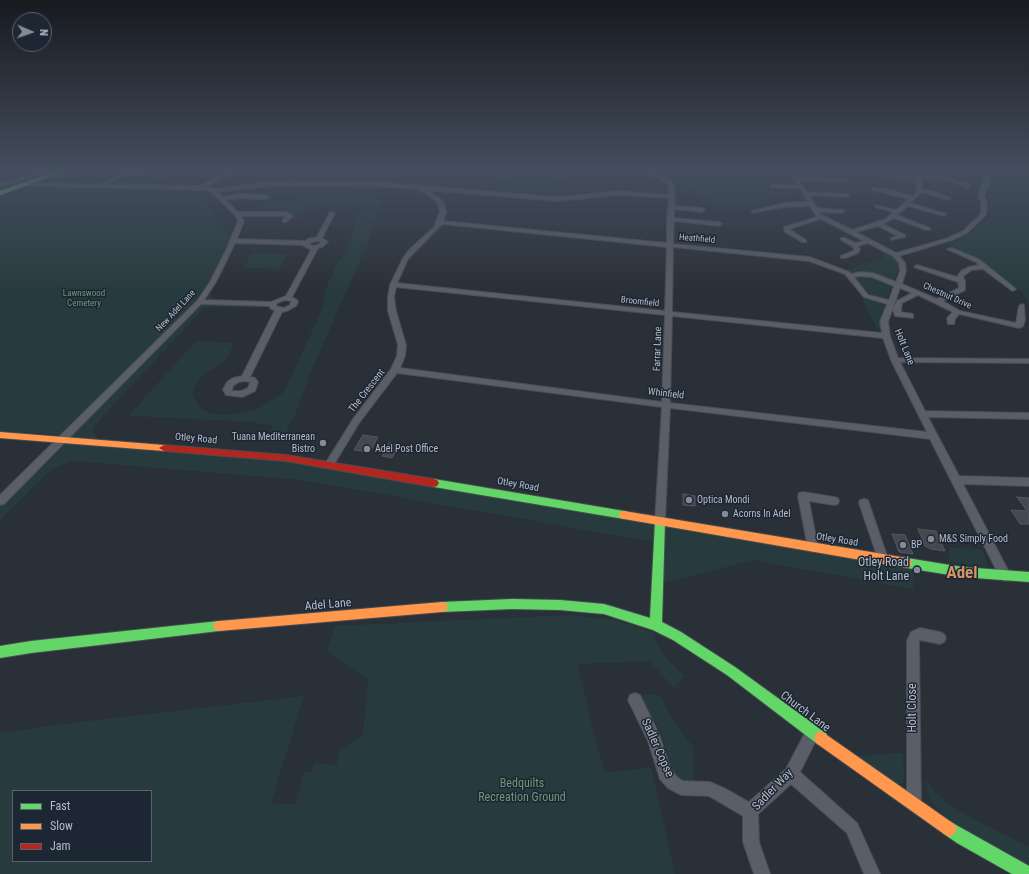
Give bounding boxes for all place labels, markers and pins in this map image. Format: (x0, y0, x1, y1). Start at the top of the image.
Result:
place label: Tuana Mediterranean Bistro (232, 431, 315, 454)
marker: Tuana Mediterranean Bistro (318, 438, 328, 448)
place label: Adel Post Office (375, 443, 438, 455)
marker: Adel Post Office (362, 444, 372, 454)
place label: Optica Mondi (697, 494, 750, 506)
marker: Optica Mondi (684, 495, 694, 505)
place label: Acorns In Adel (733, 508, 790, 520)
marker: Acorns In Adel (720, 509, 730, 519)
place label: M&S Simply Food (939, 533, 1008, 545)
marker: M&S Simply Food (926, 534, 936, 544)
place label: BP (911, 539, 922, 551)
marker: BP (898, 540, 908, 550)
place label: Otley Road Holt Lane (858, 556, 909, 584)
marker: Otley Road Holt Lane (912, 565, 922, 575)

